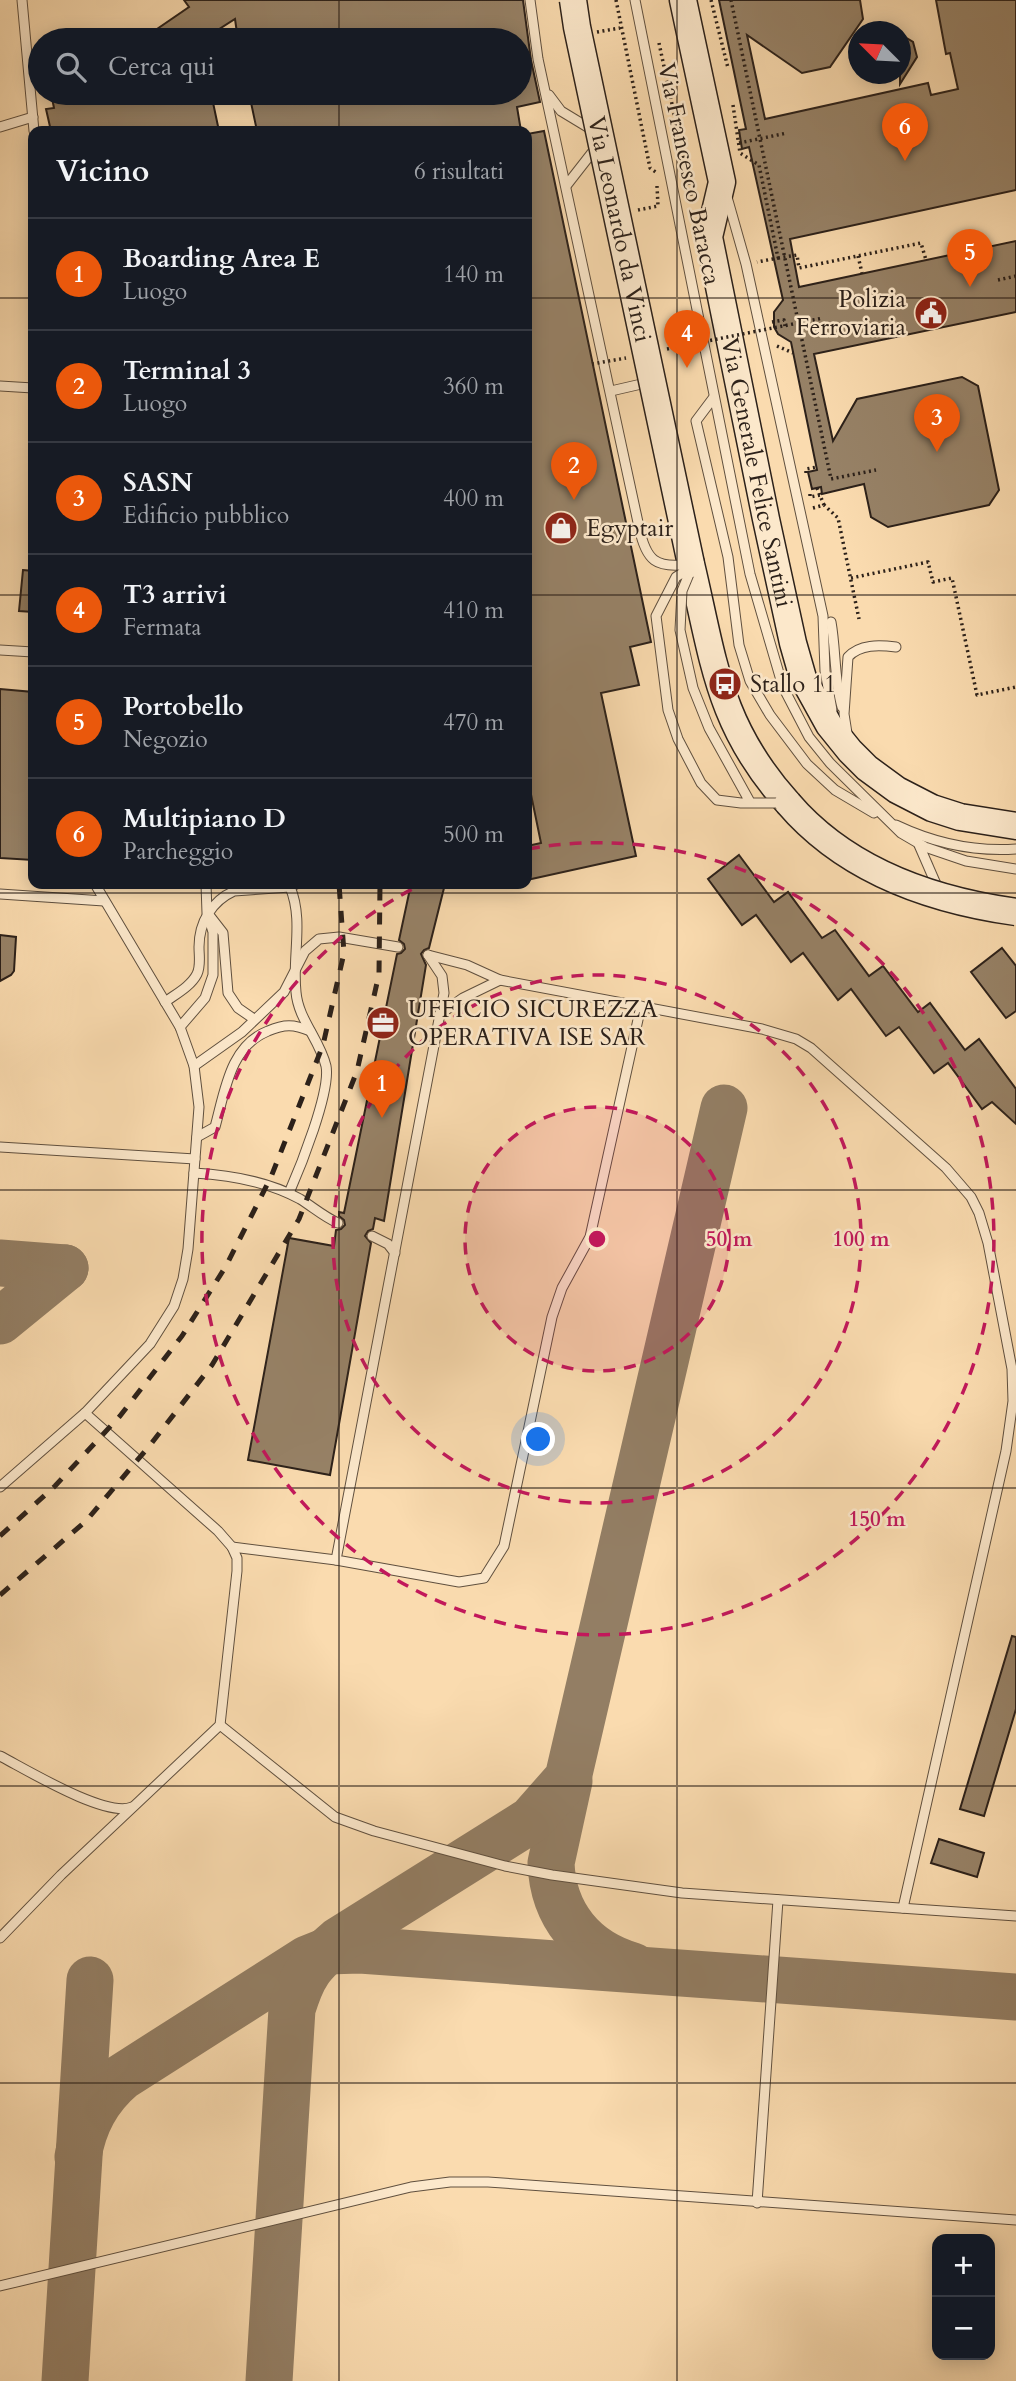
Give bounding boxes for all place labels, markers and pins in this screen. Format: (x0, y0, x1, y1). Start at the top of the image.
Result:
pin: 6 (882, 103, 928, 161)
pin: 5 (947, 229, 993, 287)
place label: Polizia Ferroviaria (796, 283, 907, 344)
public building icon: Polizia Ferroviaria (912, 294, 950, 332)
pin: 4 (664, 310, 710, 368)
pin: 3 (914, 394, 960, 452)
pin: 2 (551, 442, 597, 500)
shop icon: Egyptair (542, 509, 580, 547)
place label: Egyptair (586, 512, 673, 545)
bus stop icon: Stallo 11 (706, 665, 744, 703)
place label: Stallo 11 (750, 668, 836, 701)
place label: UFFICIO SICUREZZA OPERATIVA ISE SAR (408, 993, 659, 1054)
office icon: UFFICIO SICUREZZA OPERATIVA ISE SAR (364, 1004, 402, 1042)
pin: 1 (359, 1060, 405, 1118)
centre of rings (585, 1227, 609, 1251)

